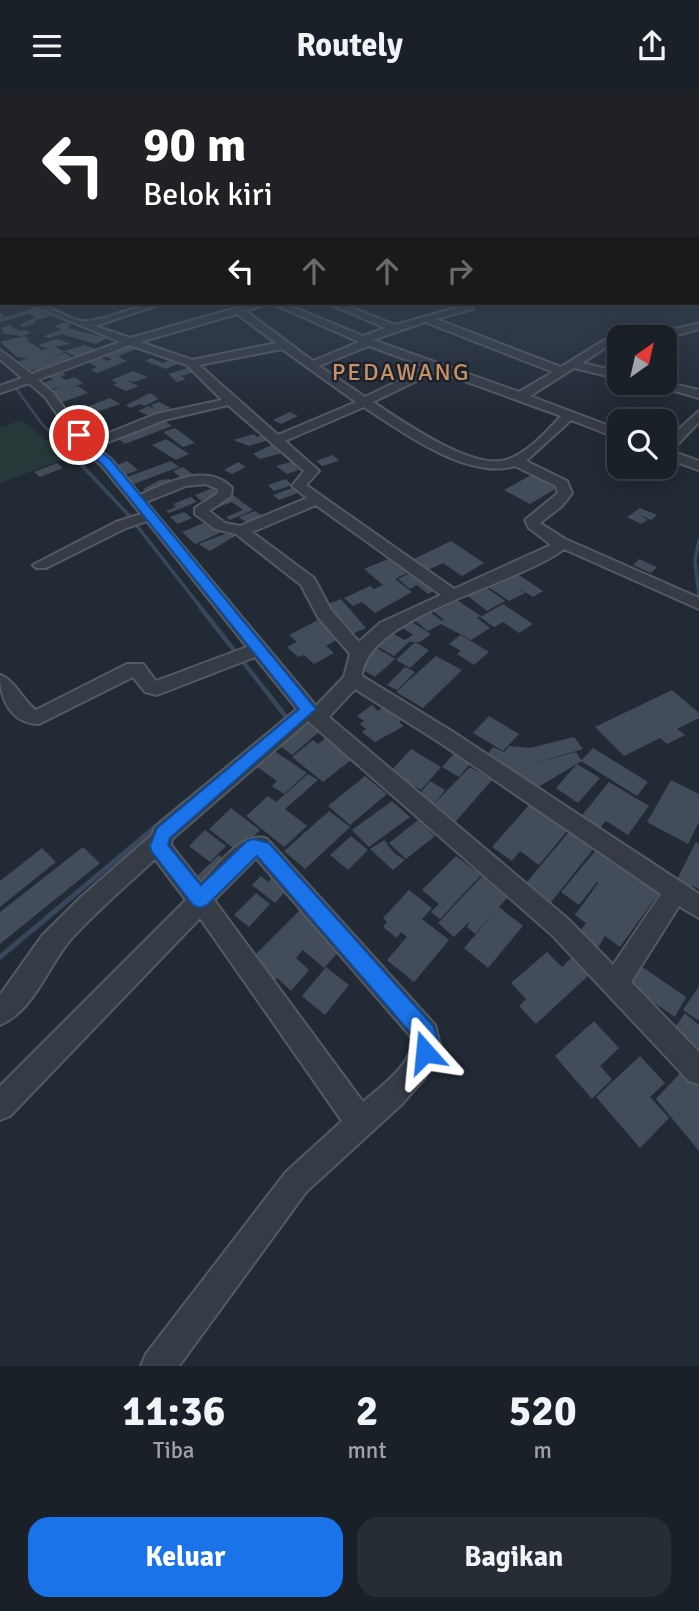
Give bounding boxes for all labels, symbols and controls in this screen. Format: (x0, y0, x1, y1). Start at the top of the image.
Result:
text: Routely (296, 26, 403, 65)
icon: menu (28, 27, 66, 65)
icon: share (633, 27, 671, 65)
text: 90 m (143, 115, 246, 175)
icon: left (28, 119, 119, 210)
text: Belok kiri (143, 175, 273, 214)
icon: left (222, 252, 260, 290)
icon: ahead (295, 252, 333, 290)
icon: ahead (368, 252, 406, 290)
icon: right (441, 252, 479, 290)
north arrow (607, 325, 677, 395)
map controls (607, 325, 677, 479)
district label: PEDAWANG (332, 357, 470, 387)
pin (49, 405, 109, 465)
button: search (607, 409, 677, 479)
icon: arrive (60, 416, 98, 454)
position arrow (388, 1015, 462, 1089)
text: 11:36 (122, 1386, 225, 1437)
text: 2 (356, 1386, 378, 1437)
text: 520 (509, 1386, 577, 1437)
text: Tiba (153, 1436, 194, 1465)
text: mnt (348, 1436, 386, 1465)
text: m (534, 1436, 552, 1465)
button: Keluar (28, 1517, 343, 1597)
button: Bagikan (357, 1517, 671, 1597)

